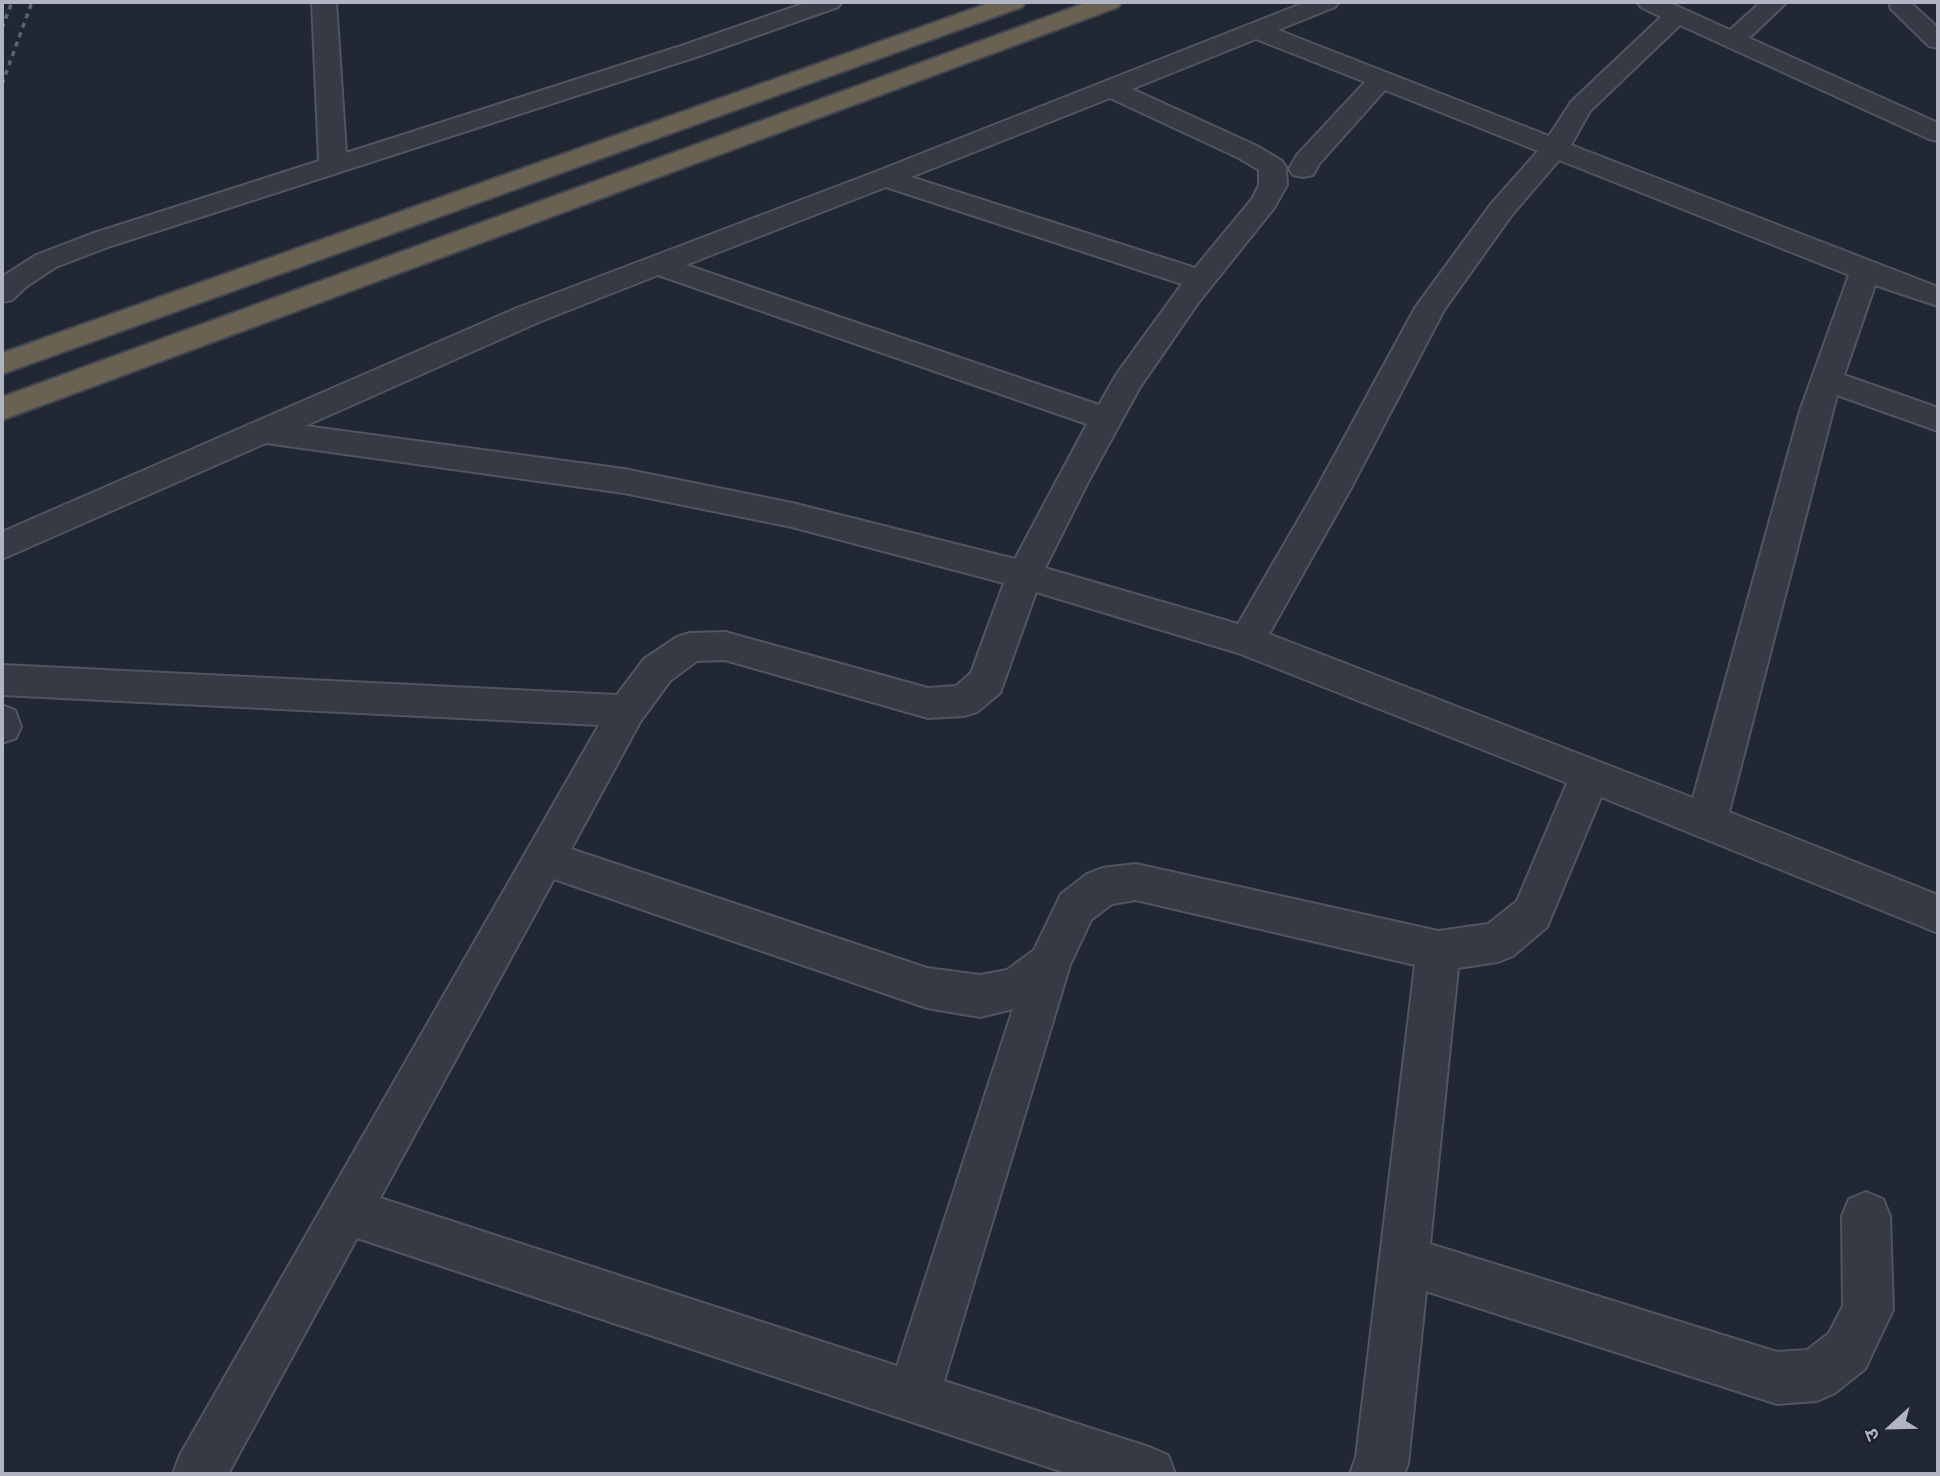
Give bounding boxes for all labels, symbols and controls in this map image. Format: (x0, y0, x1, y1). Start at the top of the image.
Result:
north arrow (1856, 1392, 1926, 1462)
text: उ (1858, 1425, 1885, 1445)

